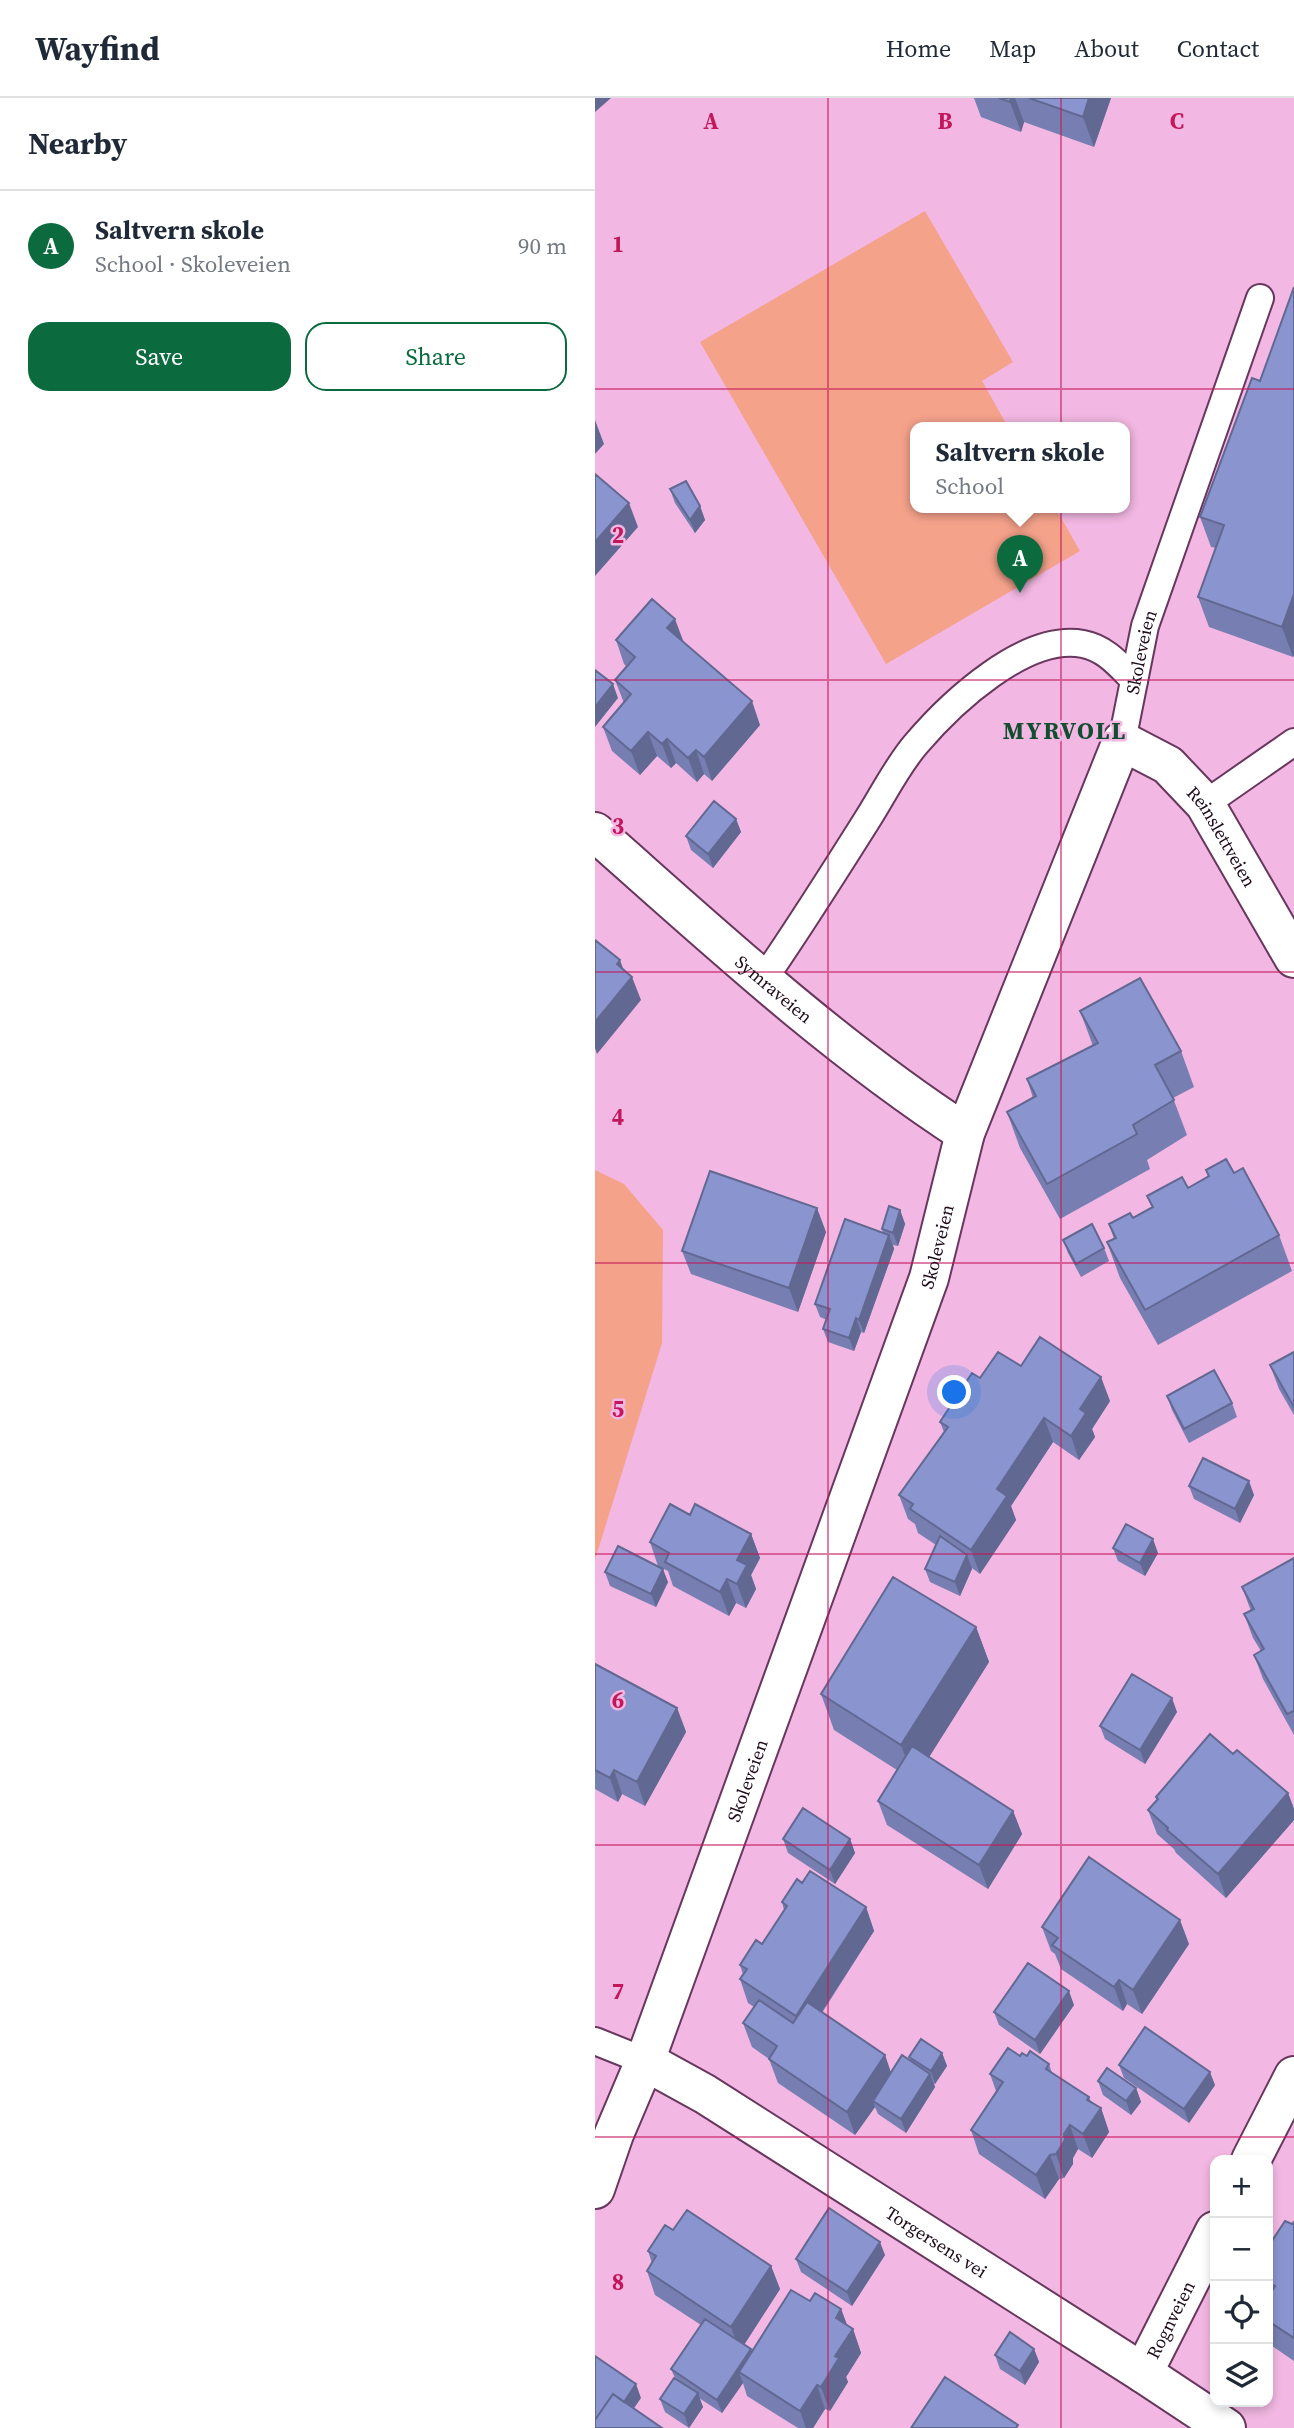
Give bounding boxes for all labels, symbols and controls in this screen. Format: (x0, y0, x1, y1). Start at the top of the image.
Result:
text: Wayfind (35, 26, 160, 71)
text: Home (886, 32, 951, 65)
text: Map (989, 32, 1036, 65)
text: About (1074, 32, 1139, 65)
text: Contact (1177, 32, 1259, 65)
text: A (703, 105, 719, 137)
text: B (938, 105, 953, 137)
text: C (1170, 105, 1184, 137)
text: Nearby (28, 123, 127, 164)
text: Saltvern skole (95, 212, 264, 248)
text: 1 (612, 228, 624, 260)
text: A (43, 230, 59, 262)
text: 90 m (518, 230, 567, 262)
text: School · Skoleveien (95, 248, 291, 280)
button: Save (28, 322, 291, 391)
button: Share (305, 322, 567, 391)
popup (910, 422, 1130, 513)
text: Saltvern skole (936, 434, 1104, 470)
text: School (936, 470, 1004, 502)
text: 2 (612, 519, 624, 551)
pin: A (997, 535, 1043, 593)
street label: Skoleveien (1119, 606, 1162, 696)
district label: MYRVOLL (1003, 714, 1127, 747)
street label: Reinslettveien (1181, 780, 1263, 891)
text: 3 (612, 810, 624, 842)
street label: Symraveien (730, 949, 818, 1029)
text: 4 (612, 1101, 624, 1133)
street label: Skoleveien (914, 1202, 959, 1292)
your location (937, 1375, 971, 1409)
text: 5 (612, 1393, 624, 1425)
text: 6 (612, 1684, 624, 1716)
street label: Skoleveien (720, 1736, 773, 1825)
text: 7 (612, 1975, 624, 2007)
map controls (1210, 2155, 1273, 2407)
button: + (1210, 2155, 1273, 2218)
street label: Torgersens vei (881, 2200, 992, 2283)
button: − (1210, 2218, 1273, 2281)
text: 8 (612, 2266, 624, 2298)
street label: Rognveien (1140, 2276, 1200, 2363)
button: locate (1210, 2281, 1273, 2344)
button: layers (1210, 2344, 1273, 2407)

